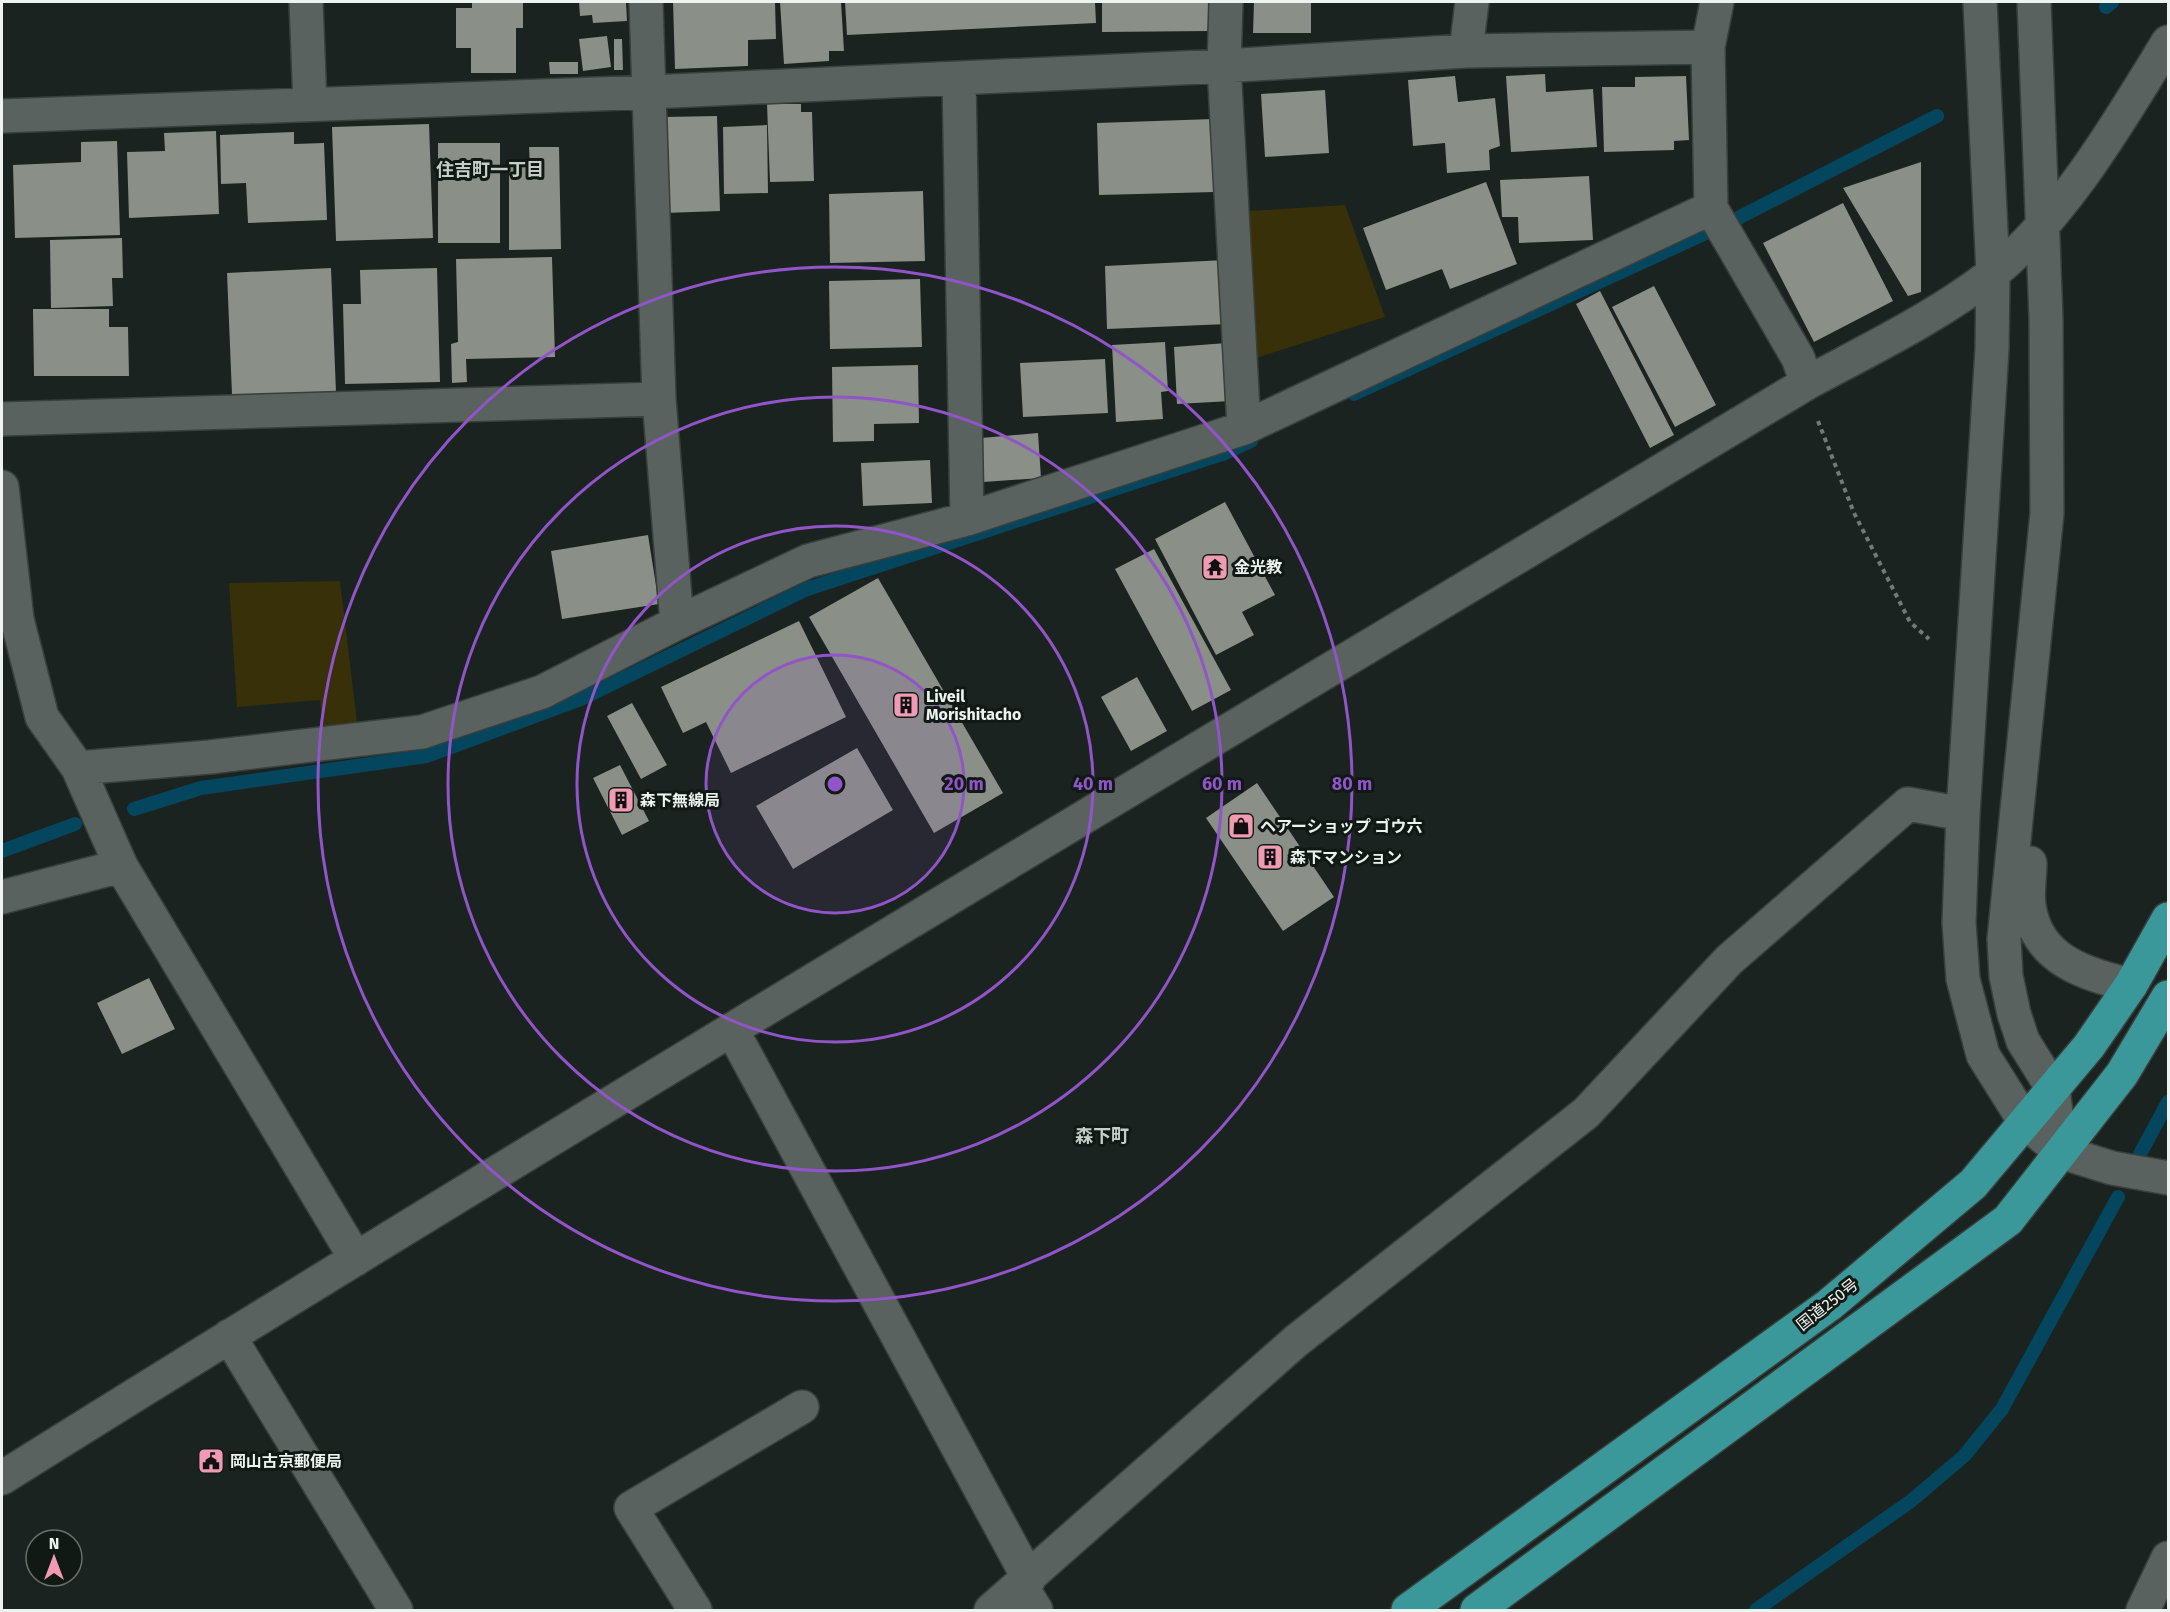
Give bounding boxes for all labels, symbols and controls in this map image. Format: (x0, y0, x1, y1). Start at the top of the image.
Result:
district label: 住吉町一丁目 (436, 159, 544, 181)
temple icon: 金光教 (1200, 552, 1230, 582)
place label: 金光教 (1234, 558, 1282, 577)
place label: Liveil Morishitacho (926, 687, 1021, 724)
building icon: Liveil Morishitacho (891, 690, 921, 720)
text: 20 m (944, 773, 984, 795)
text: 40 m (1073, 773, 1113, 795)
text: 60 m (1202, 773, 1242, 795)
text: 80 m (1332, 773, 1372, 795)
centre of rings (825, 774, 845, 794)
building icon: 森下無線局 (606, 785, 636, 815)
place label: 森下無線局 (640, 791, 720, 810)
shop icon: ヘアーショップ ゴウ六 (1226, 811, 1256, 841)
place label: ヘアーショップ ゴウ六 (1260, 817, 1423, 836)
building icon: 森下マンション (1255, 842, 1285, 872)
place label: 森下マンション (1290, 848, 1402, 867)
district label: 森下町 (1075, 1125, 1129, 1147)
street label: 国道250号 (1793, 1274, 1862, 1334)
public building icon: 岡山古京郵便局 (196, 1446, 226, 1476)
place label: 岡山古京郵便局 (230, 1452, 342, 1471)
north arrow (24, 1528, 84, 1588)
text: N (49, 1534, 59, 1553)

